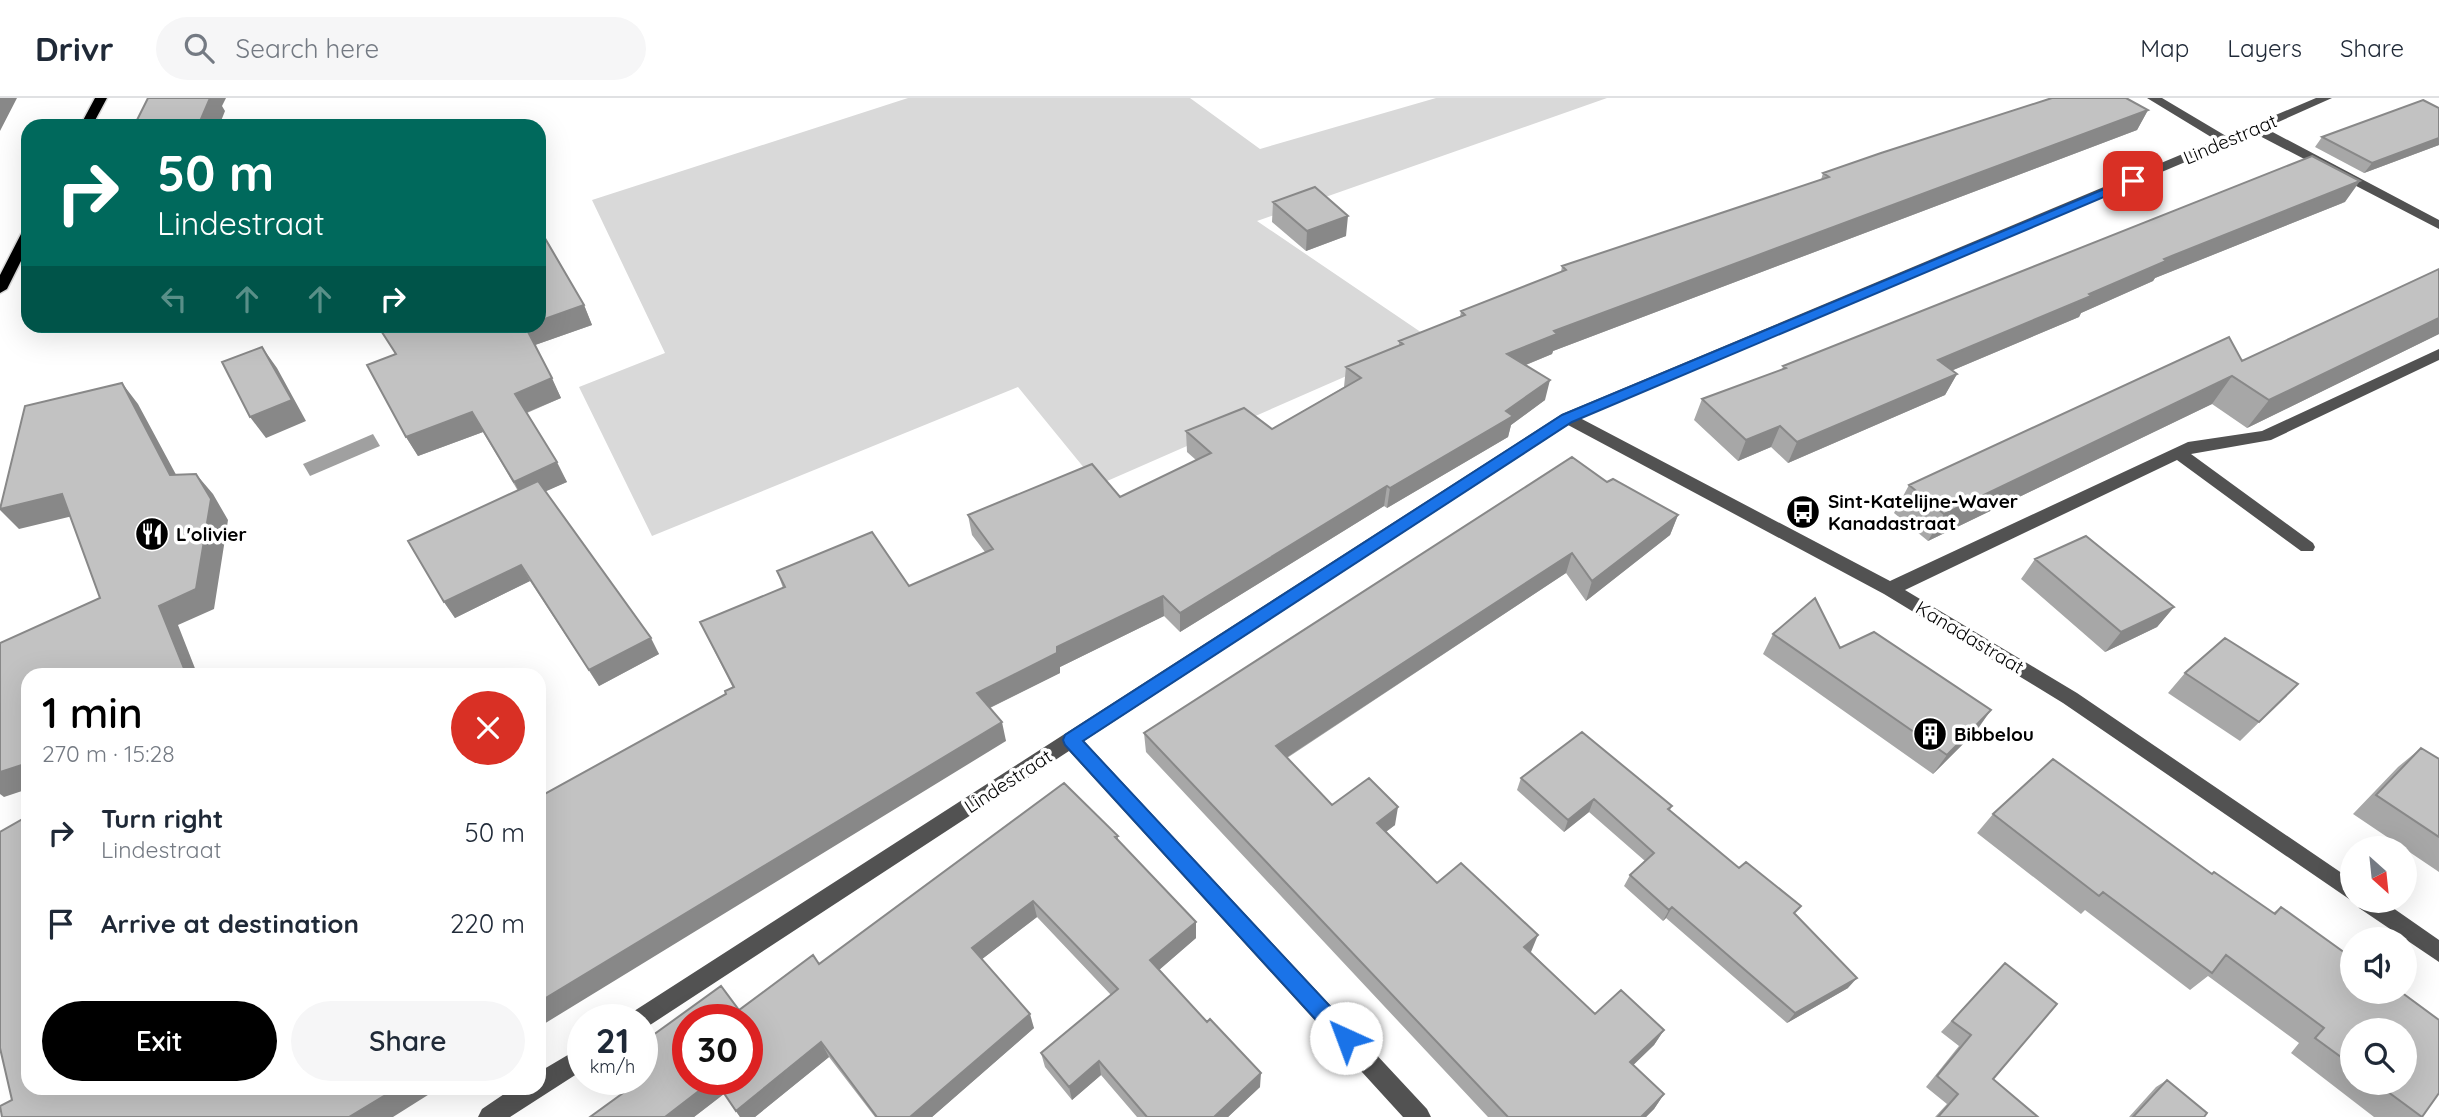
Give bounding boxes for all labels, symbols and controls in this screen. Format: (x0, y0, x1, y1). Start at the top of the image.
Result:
search box (156, 17, 646, 80)
text: Drivr (35, 28, 114, 69)
icon: search (180, 29, 218, 67)
text: Search here (236, 32, 379, 65)
text: Map (2140, 33, 2189, 63)
text: Layers (2227, 33, 2302, 63)
text: Share (2340, 33, 2404, 63)
street label: Lindestraat (2180, 109, 2280, 169)
text: 50 m (157, 142, 274, 203)
icon: right (42, 147, 133, 238)
pin (2103, 151, 2163, 211)
icon: arrive (2114, 162, 2152, 200)
text: Lindestraat (157, 203, 325, 243)
icon: left (155, 280, 193, 318)
icon: ahead (228, 280, 266, 318)
icon: ahead (301, 280, 339, 318)
icon: right (374, 280, 412, 318)
place label: Sint-Katelijne-Waver Kanadastraat (1828, 489, 2018, 535)
bus stop icon: Sint-Katelijne-Waver Kanadastraat (1784, 493, 1822, 531)
restaurant icon: L'olivier (133, 515, 171, 553)
place label: L'olivier (176, 522, 247, 546)
street label: Kanadastraat (1912, 595, 2028, 679)
text: 1 min (42, 686, 143, 739)
button: close (451, 691, 525, 765)
building icon: Bibbelou (1911, 715, 1949, 753)
place label: Bibbelou (1954, 722, 2034, 746)
text: 270 m · 15:28 (42, 739, 175, 768)
street label: Lindestraat (960, 744, 1056, 818)
text: Turn right (101, 802, 223, 835)
icon: right (42, 814, 80, 852)
text: 50 m (465, 816, 525, 849)
text: Lindestraat (101, 835, 221, 864)
north arrow (2340, 836, 2417, 914)
map controls (2340, 836, 2417, 1095)
icon: arrive (42, 905, 80, 943)
text: Arrive at destination (101, 907, 359, 940)
text: 220 m (450, 907, 525, 940)
button: sound (2340, 927, 2417, 1004)
button: Exit (42, 1001, 277, 1081)
button: Share (291, 1001, 525, 1081)
position arrow (1309, 1001, 1383, 1075)
speed limit sign: 30 (672, 1004, 763, 1095)
text: 21 (596, 1018, 629, 1062)
button: search (2340, 1018, 2417, 1095)
text: km/h (590, 1055, 635, 1078)

